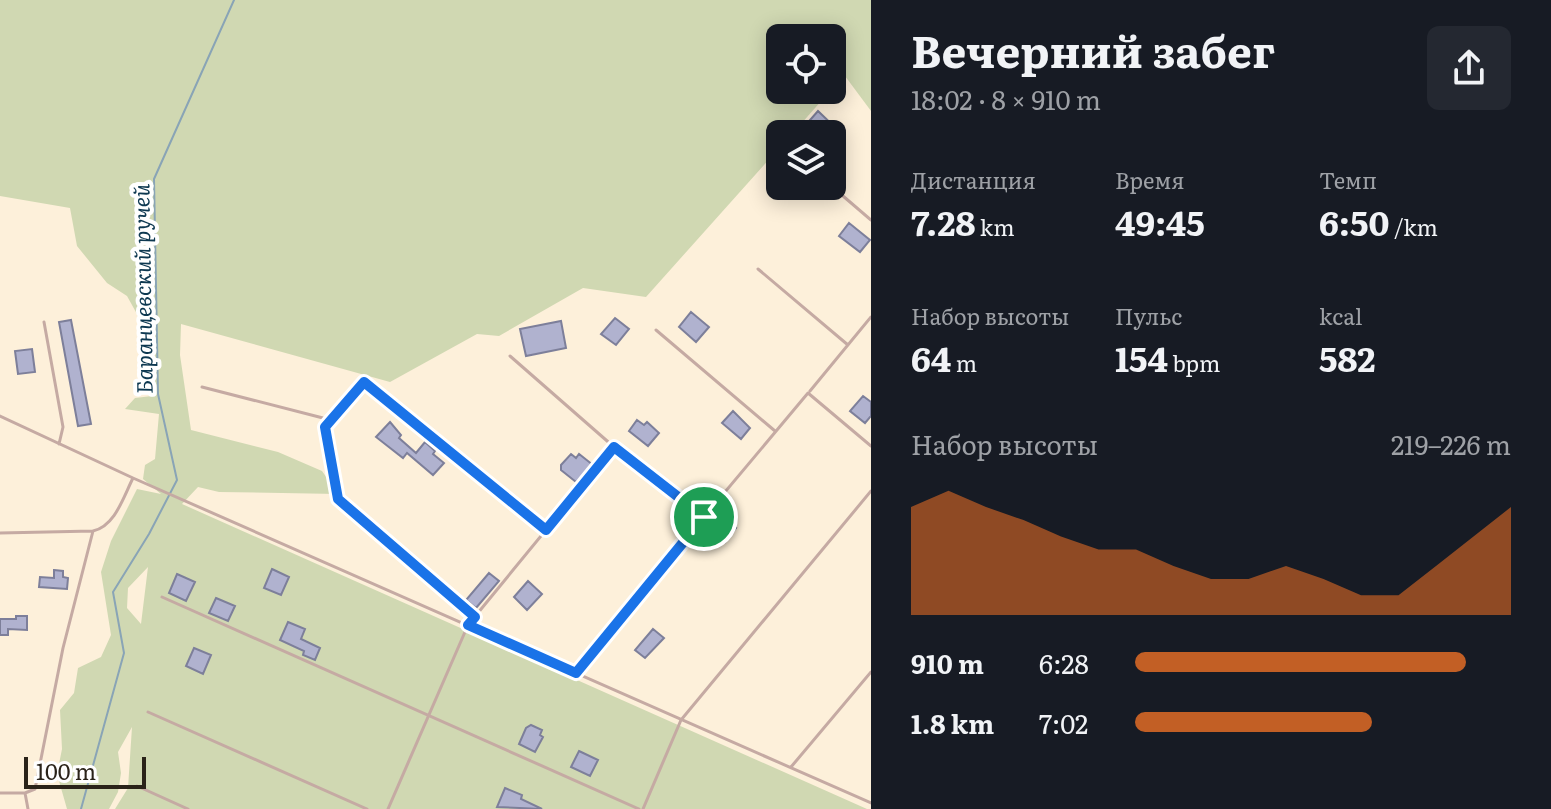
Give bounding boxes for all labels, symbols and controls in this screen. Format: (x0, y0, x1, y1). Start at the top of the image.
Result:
text: Вечерний забег (911, 16, 1275, 82)
map controls (766, 24, 846, 200)
button: locate (766, 24, 846, 104)
button: share (1427, 26, 1511, 110)
text: 18:02 · 8 × 910 m (911, 79, 1101, 118)
button: layers (766, 120, 846, 200)
text: Дистанция (911, 163, 1036, 196)
text: Время (1115, 163, 1185, 196)
text: Темп (1319, 163, 1377, 196)
water label: Баранцевский ручей (123, 184, 160, 394)
text: 7.28 (911, 196, 975, 246)
text: 49:45 (1115, 196, 1205, 246)
text: 6:50 (1319, 196, 1389, 246)
text: km (975, 210, 1014, 243)
text: /km (1389, 210, 1438, 243)
text: Набор высоты (911, 299, 1069, 332)
text: Пульс (1115, 299, 1182, 332)
text: kcal (1319, 299, 1362, 332)
text: 64 (911, 332, 951, 382)
text: 154 (1115, 332, 1168, 382)
text: 582 (1319, 332, 1376, 382)
text: m (951, 346, 977, 379)
text: bpm (1168, 346, 1220, 379)
text: Набор высоты (911, 424, 1098, 463)
text: 219–226 m (1391, 424, 1511, 463)
pin (670, 483, 738, 551)
icon: arrive (682, 495, 726, 539)
text: 910 m (911, 643, 984, 682)
text: 6:28 (1039, 643, 1089, 682)
text: 1.8 km (911, 703, 994, 742)
text: 7:02 (1039, 703, 1088, 742)
scale bar (24, 753, 146, 789)
text: 100 m (36, 754, 96, 787)

